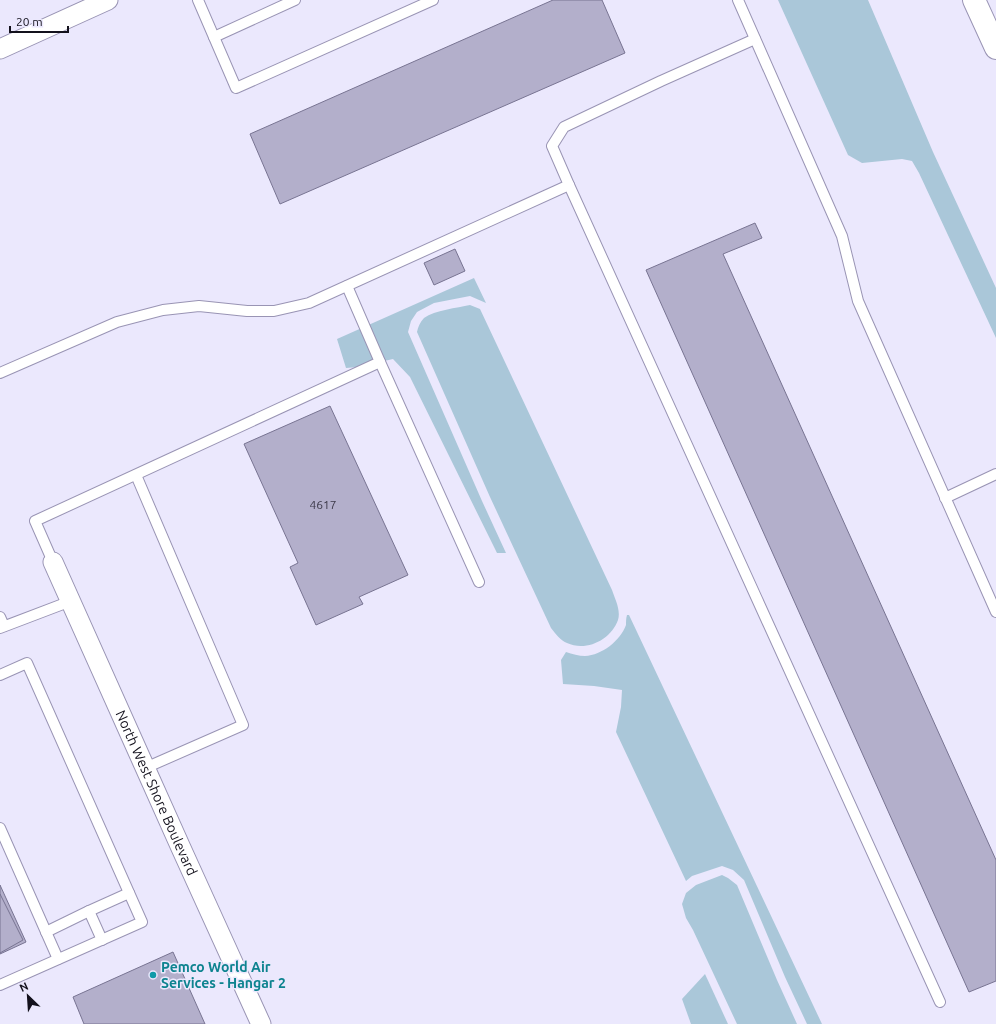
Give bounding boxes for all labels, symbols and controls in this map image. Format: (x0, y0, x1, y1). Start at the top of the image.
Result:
scale bar (10, 8, 68, 34)
text: 20 m (16, 15, 43, 28)
house number: 4617 (309, 498, 337, 511)
street label: North West Shore Boulevard (112, 708, 200, 878)
place label: Pemco World Air Services - Hangar 2 (161, 959, 286, 991)
marker: Pemco World Air Services - Hangar 2 (148, 970, 158, 980)
north arrow (8, 976, 48, 1016)
text: N (18, 980, 30, 994)

